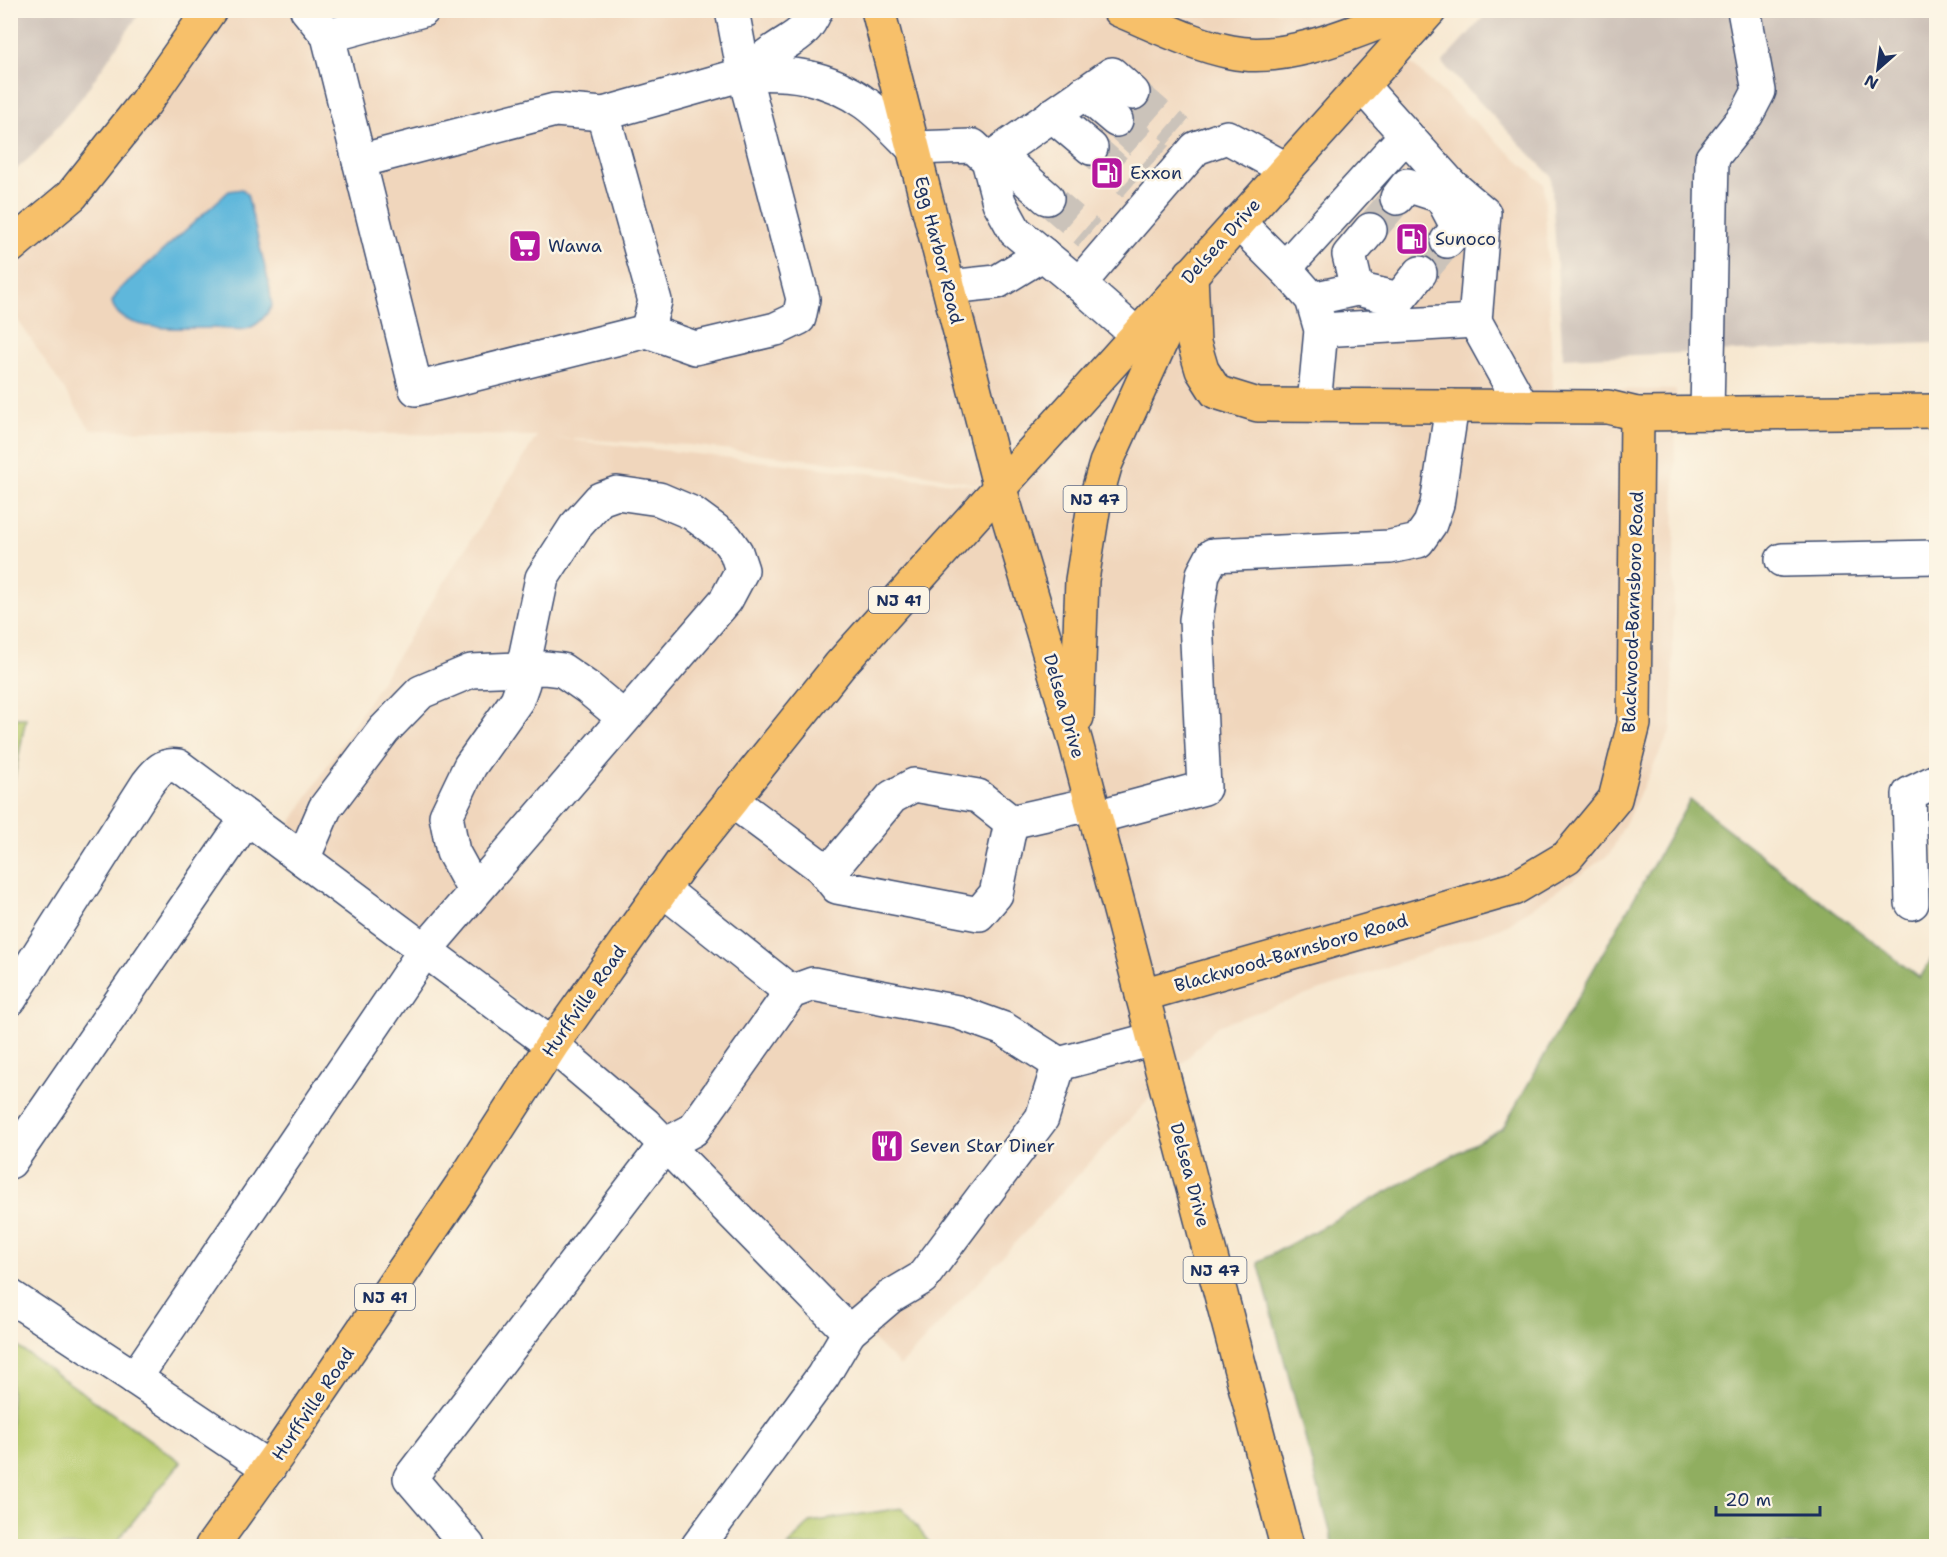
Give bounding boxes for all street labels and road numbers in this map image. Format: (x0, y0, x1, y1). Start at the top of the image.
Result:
street label: Egg Harbor Road (909, 174, 969, 326)
street label: Delsea Drive (1176, 193, 1266, 289)
road number: NJ 47 (1064, 486, 1126, 512)
street label: Blackwood-Barnsboro Road (1617, 491, 1649, 733)
road number: NJ 41 (869, 587, 929, 613)
street label: Delsea Drive (1038, 651, 1090, 761)
street label: Blackwood-Barnsboro Road (1171, 908, 1411, 998)
street label: Hurffville Road (536, 940, 632, 1062)
street label: Delsea Drive (1165, 1120, 1215, 1230)
road number: NJ 47 (1184, 1257, 1246, 1283)
road number: NJ 41 (355, 1284, 415, 1310)
street label: Hurffville Road (266, 1343, 360, 1465)

